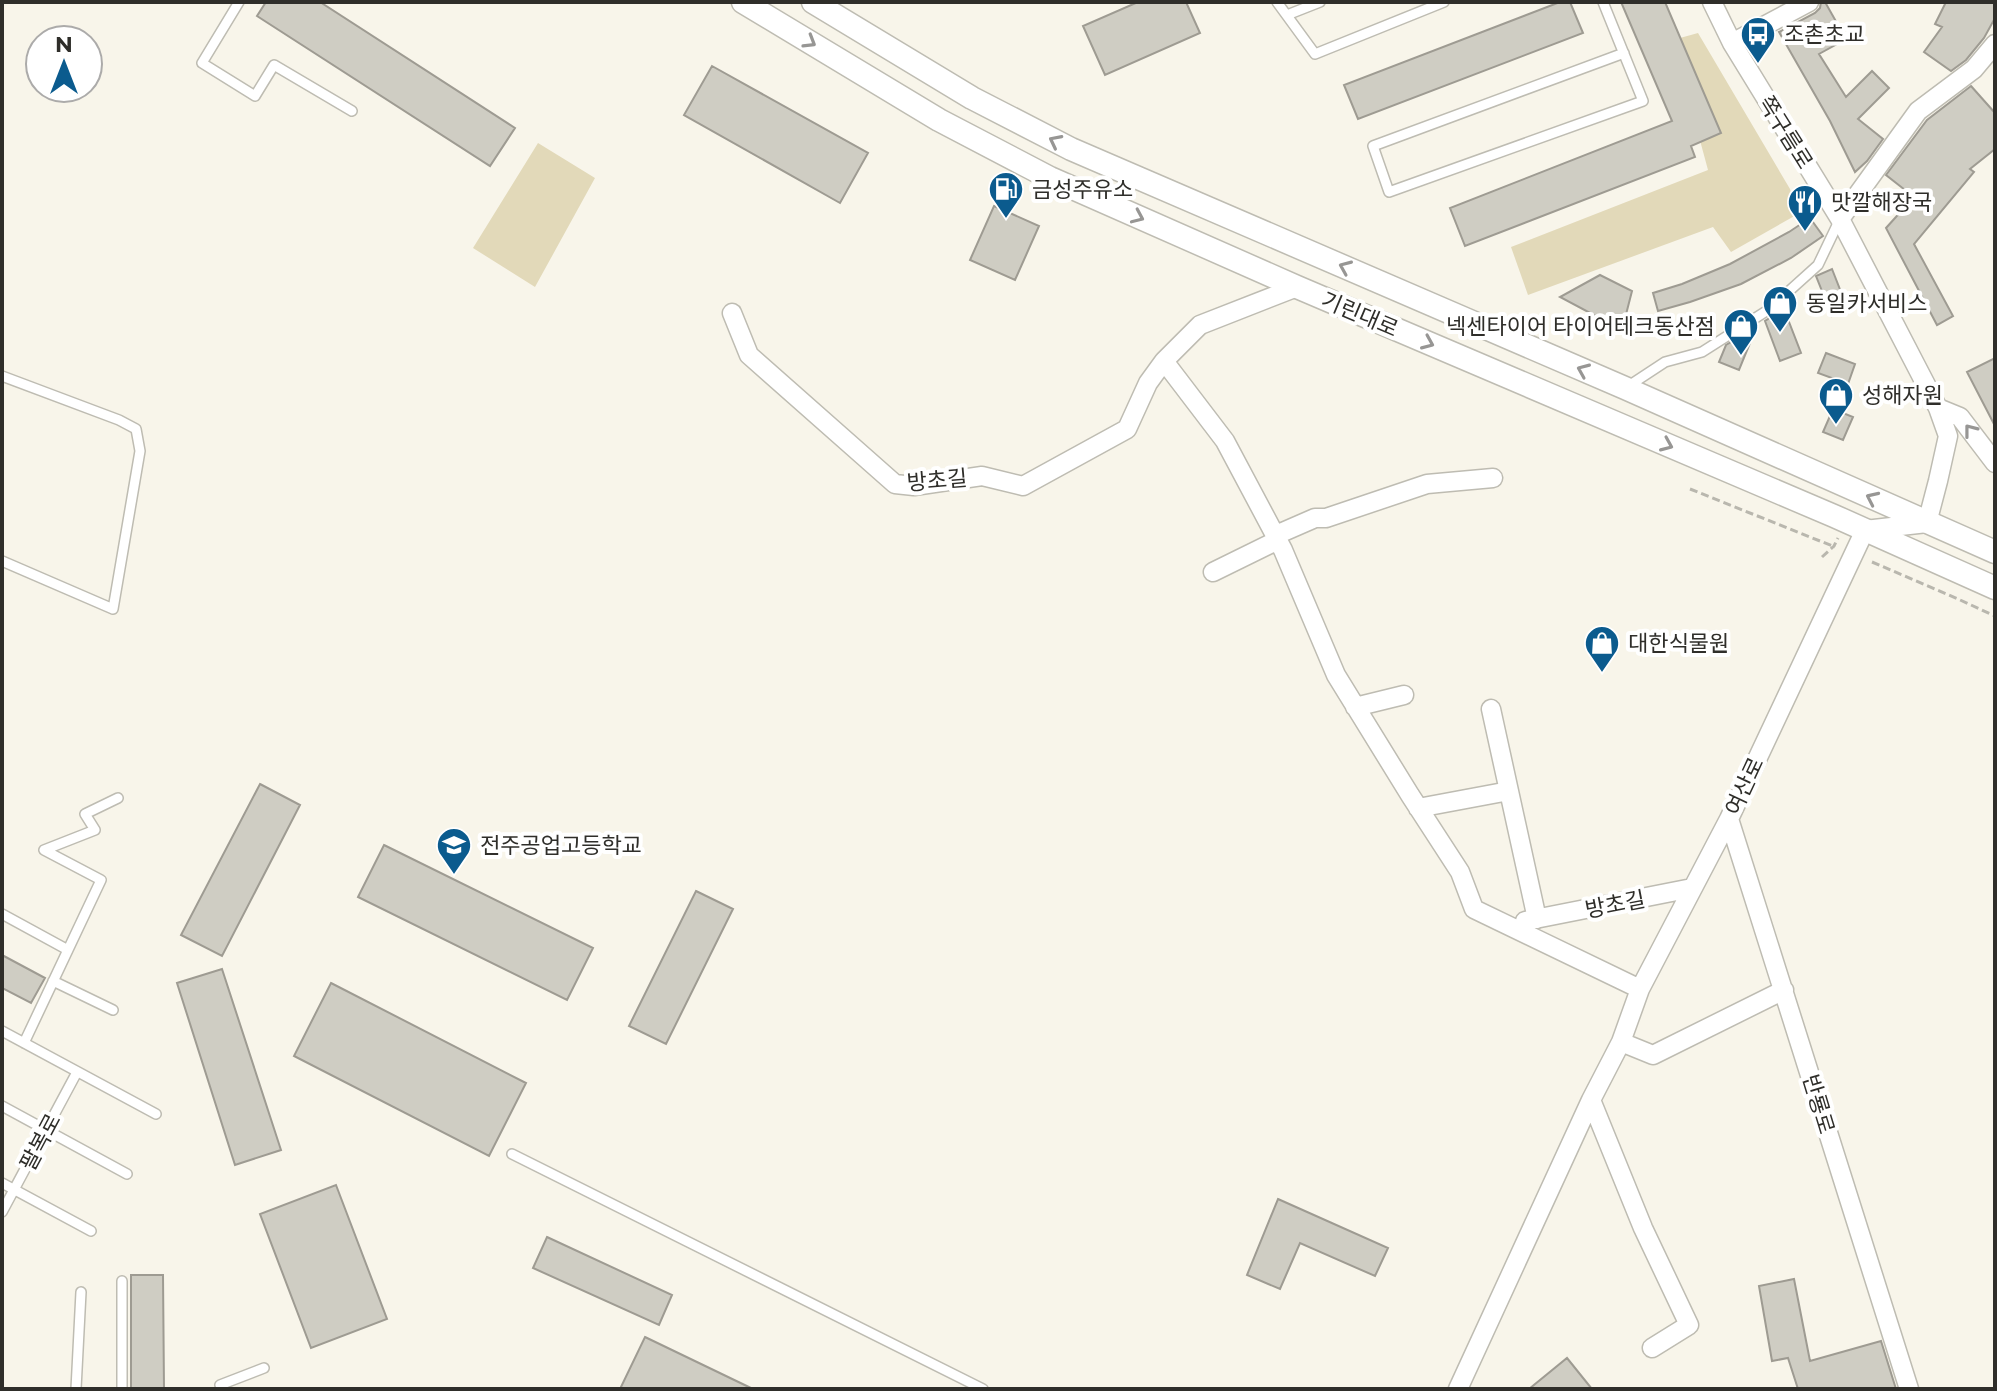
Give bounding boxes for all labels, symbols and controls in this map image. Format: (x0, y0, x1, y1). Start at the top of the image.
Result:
bus stop icon: 조촌초교 (1739, 15, 1777, 65)
place label: 조촌초교 (1784, 21, 1865, 48)
north arrow (24, 24, 104, 104)
text: N (55, 31, 73, 58)
one-way arrow (801, 33, 816, 48)
street label: 쪽구름로 (1753, 91, 1818, 174)
one-way arrow (1049, 135, 1063, 150)
fuel station icon: 금성주유소 (987, 170, 1025, 220)
place label: 금성주유소 (1032, 176, 1133, 203)
restaurant icon: 맛깔해장국 (1786, 183, 1824, 233)
place label: 맛깔해장국 (1831, 189, 1932, 216)
one-way arrow (1130, 207, 1144, 223)
one-way arrow (1339, 261, 1353, 277)
shop icon: 동일카서비스 (1761, 284, 1799, 334)
street label: 기린대로 (1317, 286, 1402, 343)
place label: 동일카서비스 (1806, 290, 1927, 317)
shop icon: 넥센타이어 타이어테크동산점 (1722, 307, 1760, 357)
place label: 넥센타이어 타이어테크동산점 (1446, 313, 1715, 340)
one-way arrow (1420, 333, 1434, 349)
one-way arrow (1577, 364, 1592, 380)
shop icon: 성해자원 (1817, 376, 1855, 426)
place label: 성해자원 (1862, 382, 1943, 409)
one-way arrow (1966, 425, 1980, 439)
one-way arrow (1659, 435, 1673, 451)
street label: 방초길 (906, 464, 968, 497)
one-way arrow (1866, 492, 1881, 508)
shop icon: 대한식물원 (1583, 624, 1621, 674)
place label: 대한식물원 (1628, 630, 1729, 657)
street label: 여산로 (1719, 753, 1770, 819)
school or university icon: 전주공업고등학교 (435, 826, 473, 876)
place label: 전주공업고등학교 (480, 832, 642, 859)
street label: 방초길 (1583, 885, 1647, 924)
street label: 반룡로 (1797, 1071, 1840, 1137)
street label: 팔복로 (14, 1109, 67, 1175)

